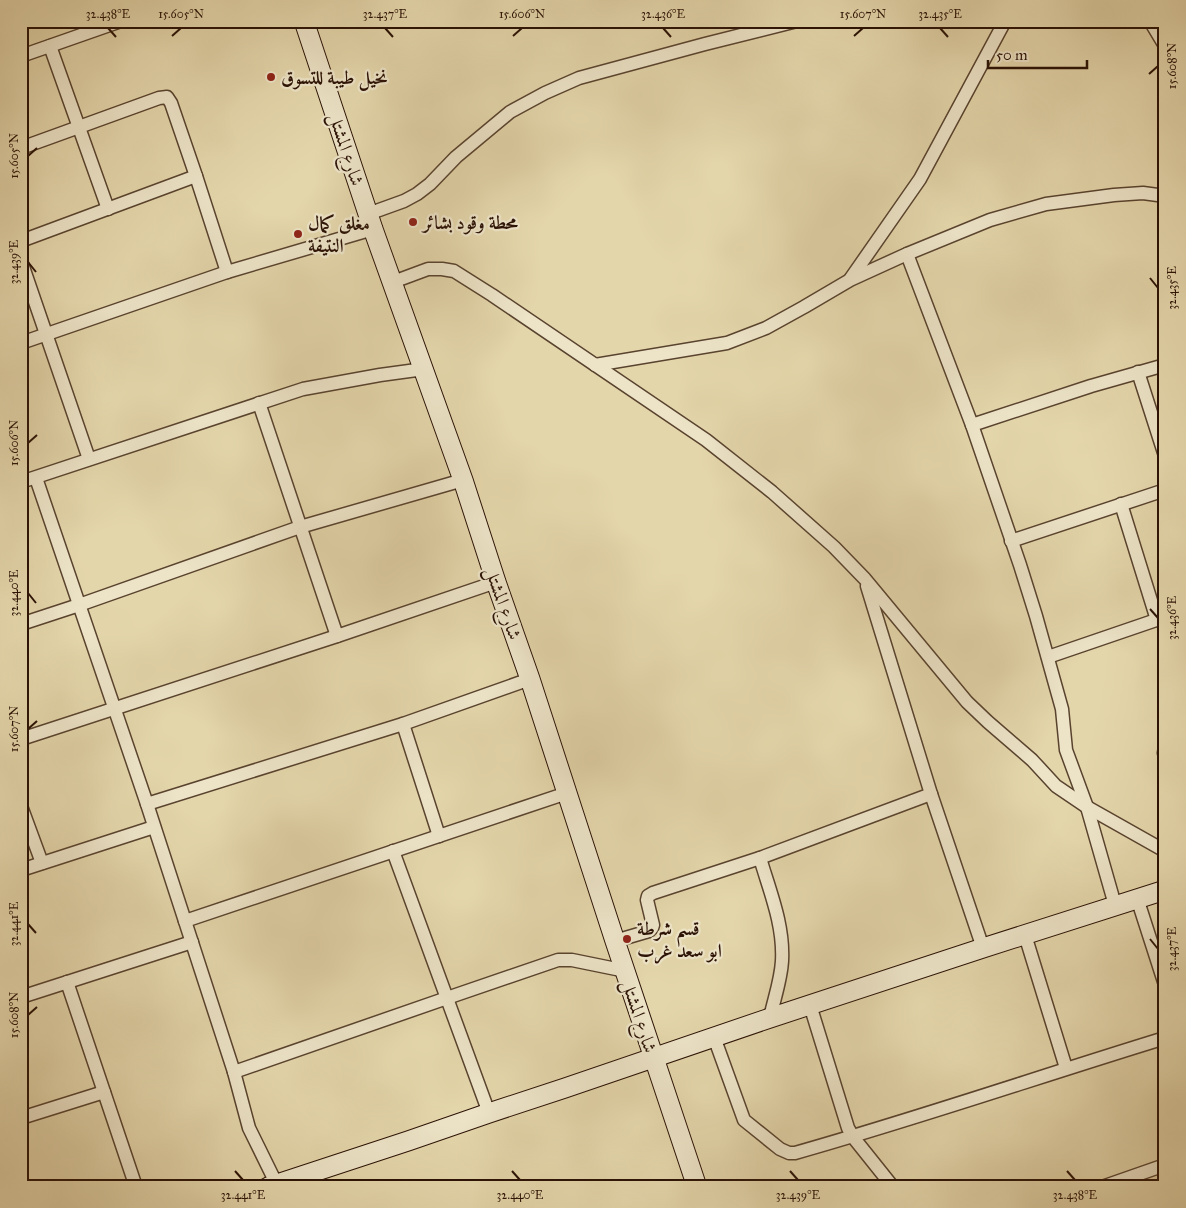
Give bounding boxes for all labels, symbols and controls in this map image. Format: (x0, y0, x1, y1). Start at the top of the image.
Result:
text: 32.438°E (86, 7, 131, 21)
text: 15.605°N (158, 7, 204, 21)
text: 32.437°E (363, 7, 408, 21)
text: 15.606°N (499, 7, 545, 21)
text: 32.436°E (641, 7, 685, 21)
text: 15.607°N (840, 7, 886, 21)
text: 32.435°E (918, 7, 962, 21)
scale bar (988, 38, 1087, 70)
text: 15.608°N (1165, 43, 1179, 89)
text: 50 m (996, 46, 1028, 64)
place label: نخيل طيبة للتسوق (281, 66, 388, 91)
marker: نخيل طيبة للتسوق (265, 71, 277, 83)
street label: شارع المشتل (320, 110, 369, 190)
text: 15.605°N (7, 133, 21, 179)
place label: محطة وقود بشائر (421, 211, 518, 235)
place label: مغلق كمال النتيفة (308, 212, 370, 257)
marker: محطة وقود بشائر (407, 216, 419, 228)
marker: مغلق كمال النتيفة (292, 228, 304, 240)
text: 32.439°E (7, 239, 21, 284)
text: 32.435°E (1165, 266, 1179, 310)
text: 15.606°N (7, 420, 21, 466)
street label: شارع المشتل (477, 564, 527, 644)
text: 32.440°E (7, 569, 21, 616)
text: 32.436°E (1165, 596, 1179, 640)
text: 15.607°N (7, 706, 21, 752)
text: 32.441°E (7, 901, 21, 946)
place label: قسم شرطة ابو سعد غرب (637, 917, 722, 964)
text: 32.437°E (1165, 926, 1179, 971)
marker: قسم شرطة ابو سعد غرب (621, 933, 633, 945)
street label: شارع المشتل (613, 977, 662, 1057)
text: 15.608°N (7, 992, 21, 1038)
text: 32.441°E (221, 1188, 266, 1202)
text: 32.440°E (497, 1188, 544, 1202)
text: 32.439°E (776, 1188, 821, 1202)
text: 32.438°E (1053, 1188, 1098, 1202)

